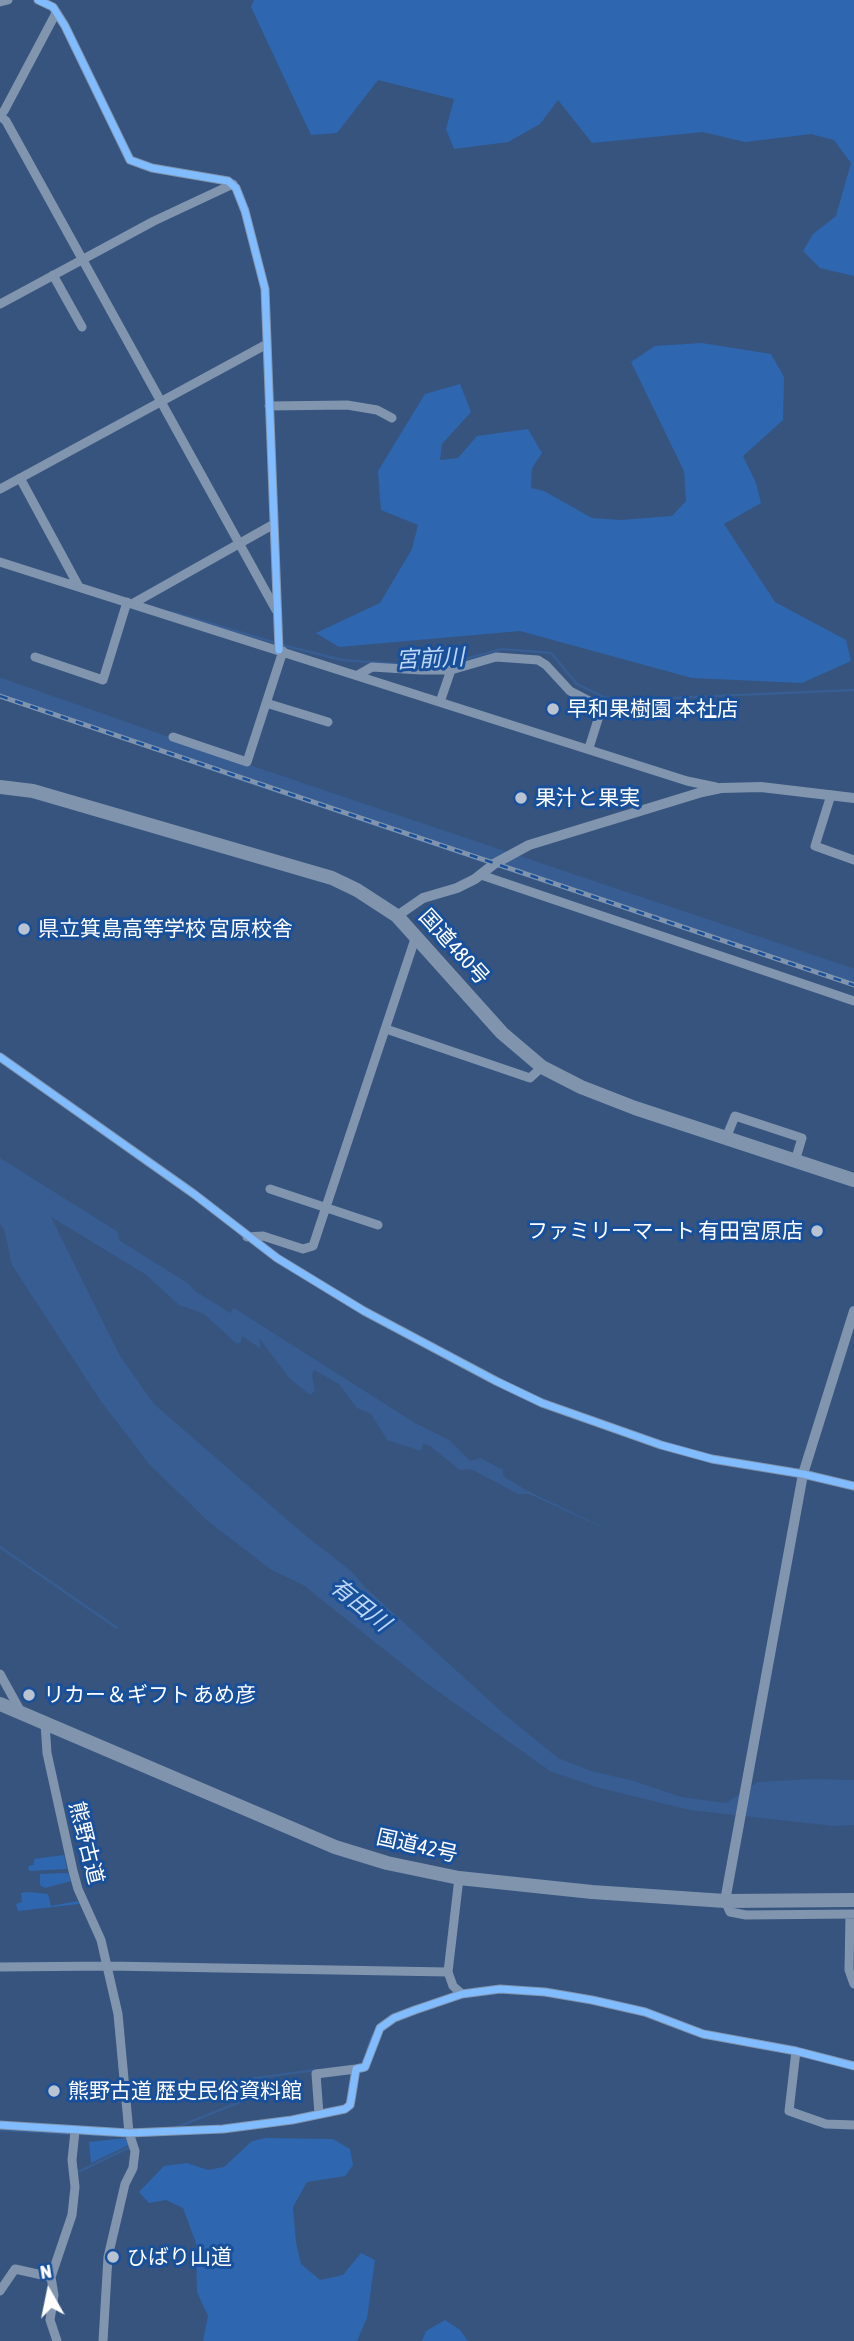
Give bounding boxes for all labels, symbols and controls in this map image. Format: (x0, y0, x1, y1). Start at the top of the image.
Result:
water label: 宮前川 (395, 643, 465, 675)
place label: 早和果樹園 本社店 (567, 696, 738, 722)
marker: 早和果樹園 本社店 (545, 701, 561, 717)
place label: 果汁と果実 (535, 785, 640, 811)
marker: 果汁と果実 (513, 790, 529, 806)
street label: 国道480号 (414, 904, 494, 990)
place label: 県立箕島高等学校 宮原校舎 (38, 916, 293, 942)
marker: 県立箕島高等学校 宮原校舎 (16, 921, 32, 937)
place label: ファミリーマート 有田宮原店 (527, 1218, 803, 1244)
marker: ファミリーマート 有田宮原店 (809, 1223, 825, 1239)
water label: 有田川 (325, 1573, 395, 1637)
place label: リカー＆ギフト あめ彦 (43, 1682, 256, 1708)
marker: リカー＆ギフト あめ彦 (21, 1687, 37, 1703)
street label: 熊野古道 (64, 1799, 108, 1887)
street label: 国道42号 (374, 1824, 460, 1868)
place label: 熊野古道 歴史民俗資料館 (68, 2078, 302, 2104)
marker: 熊野古道 歴史民俗資料館 (46, 2083, 62, 2099)
place label: ひばり山道 (127, 2244, 232, 2270)
marker: ひばり山道 (105, 2249, 121, 2265)
north arrow (14, 2257, 84, 2327)
text: N (38, 2260, 53, 2283)

